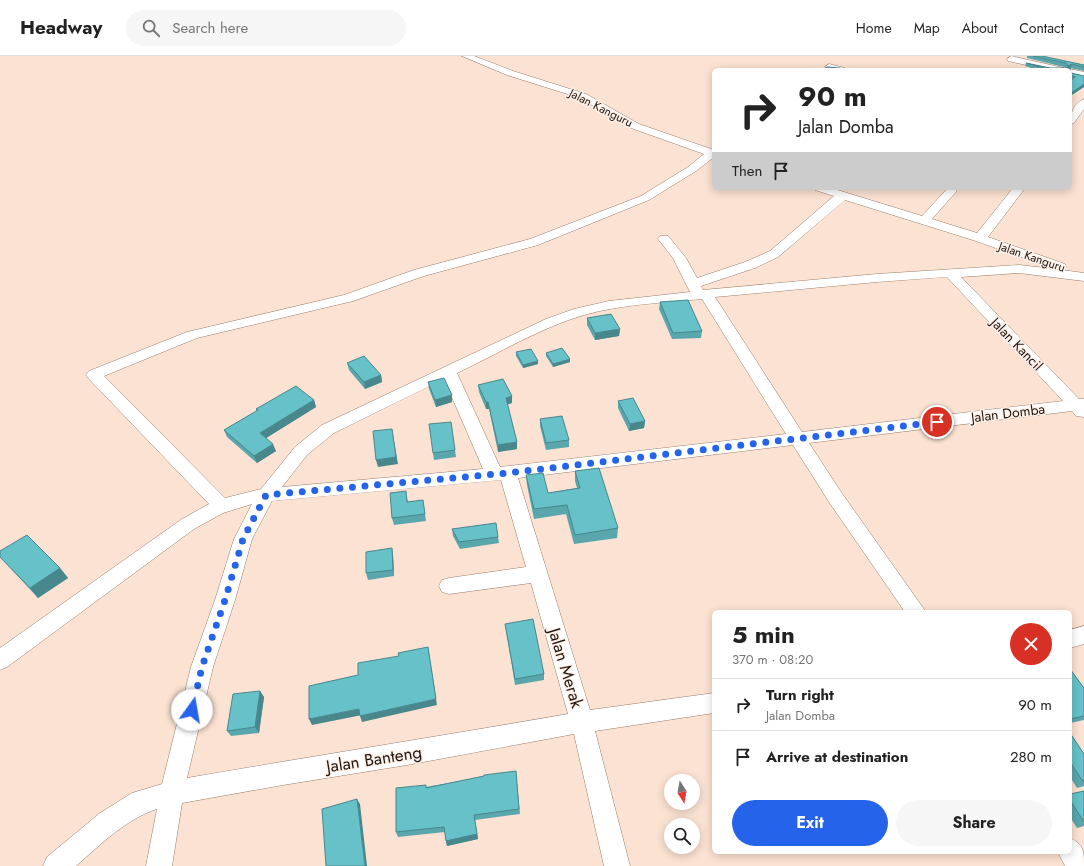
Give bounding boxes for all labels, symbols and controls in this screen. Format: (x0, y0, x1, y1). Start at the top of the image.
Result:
search box (126, 10, 406, 46)
text: Headway (20, 14, 102, 41)
icon: search (140, 17, 162, 39)
text: Search here (172, 17, 248, 39)
text: Home (856, 18, 892, 38)
text: Map (914, 18, 940, 38)
text: About (962, 18, 997, 38)
text: Contact (1019, 18, 1064, 38)
text: 90 m (798, 76, 867, 117)
street label: Jalan Kanguru (564, 83, 636, 132)
icon: right (732, 84, 784, 136)
text: Jalan Domba (798, 114, 894, 140)
text: Then (732, 160, 762, 182)
icon: arrive (770, 160, 792, 182)
street label: Jalan Kanguru (994, 237, 1068, 277)
street label: Jalan Kancil (985, 311, 1048, 375)
street label: Jalan Domba (968, 399, 1046, 428)
pin (920, 405, 954, 439)
icon: arrive (926, 411, 948, 433)
text: 5 min (732, 617, 795, 652)
street label: Jalan Merak (542, 623, 590, 711)
button: close (1010, 623, 1052, 665)
text: 370 m · 08:20 (732, 650, 813, 669)
text: Turn right (766, 684, 834, 706)
position arrow (171, 689, 213, 731)
icon: right (732, 694, 754, 716)
text: 90 m (1018, 694, 1052, 716)
text: Jalan Domba (766, 706, 835, 725)
street label: Jalan Banteng (323, 740, 423, 779)
icon: arrive (732, 746, 754, 768)
text: Arrive at destination (766, 746, 908, 768)
text: 280 m (1010, 746, 1052, 768)
north arrow (664, 774, 700, 810)
map controls (664, 774, 700, 854)
button: Exit (732, 800, 888, 846)
button: Share (896, 800, 1052, 846)
button: search (664, 818, 700, 854)

